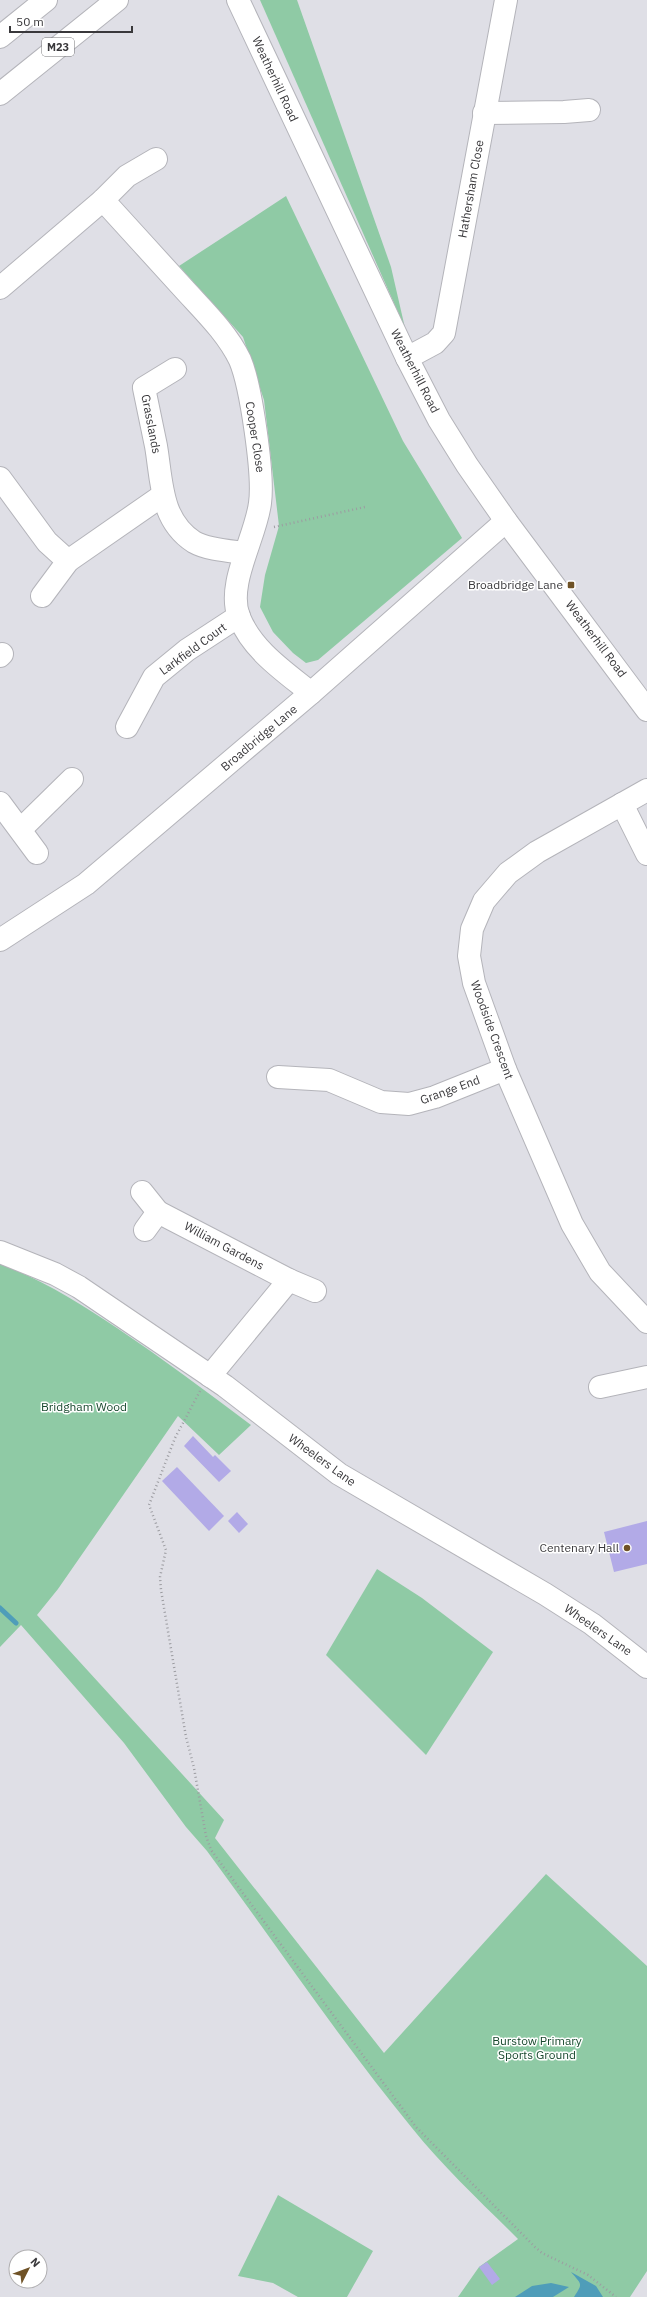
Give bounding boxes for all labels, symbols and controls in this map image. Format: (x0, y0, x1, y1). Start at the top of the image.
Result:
scale bar (10, 8, 132, 34)
text: 50 m (16, 14, 44, 29)
street label: Weatherhill Road (249, 34, 302, 124)
road number: M23 (42, 38, 74, 56)
street label: Hathersham Close (455, 138, 487, 239)
street label: Weatherhill Road (388, 326, 443, 415)
street label: Grasslands (138, 393, 165, 455)
street label: Cooper Close (242, 400, 269, 474)
place label: Broadbridge Lane (468, 577, 563, 592)
marker: Broadbridge Lane (566, 580, 576, 590)
street label: Weatherhill Road (563, 597, 630, 680)
street label: Larkfield Court (156, 619, 229, 678)
street label: Broadbridge Lane (217, 701, 300, 774)
street label: Woodside Crescent (468, 978, 517, 1081)
street label: Grange End (418, 1072, 482, 1107)
street label: William Gardens (182, 1218, 267, 1273)
park label: Bridgham Wood (41, 1399, 127, 1414)
street label: Wheelers Lane (286, 1430, 359, 1489)
place label: Centenary Hall (539, 1540, 619, 1555)
marker: Centenary Hall (622, 1543, 632, 1553)
street label: Wheelers Lane (561, 1601, 635, 1659)
park label: Burstow Primary Sports Ground (492, 2033, 582, 2062)
north arrow (8, 2249, 48, 2289)
text: N (28, 2255, 43, 2270)

